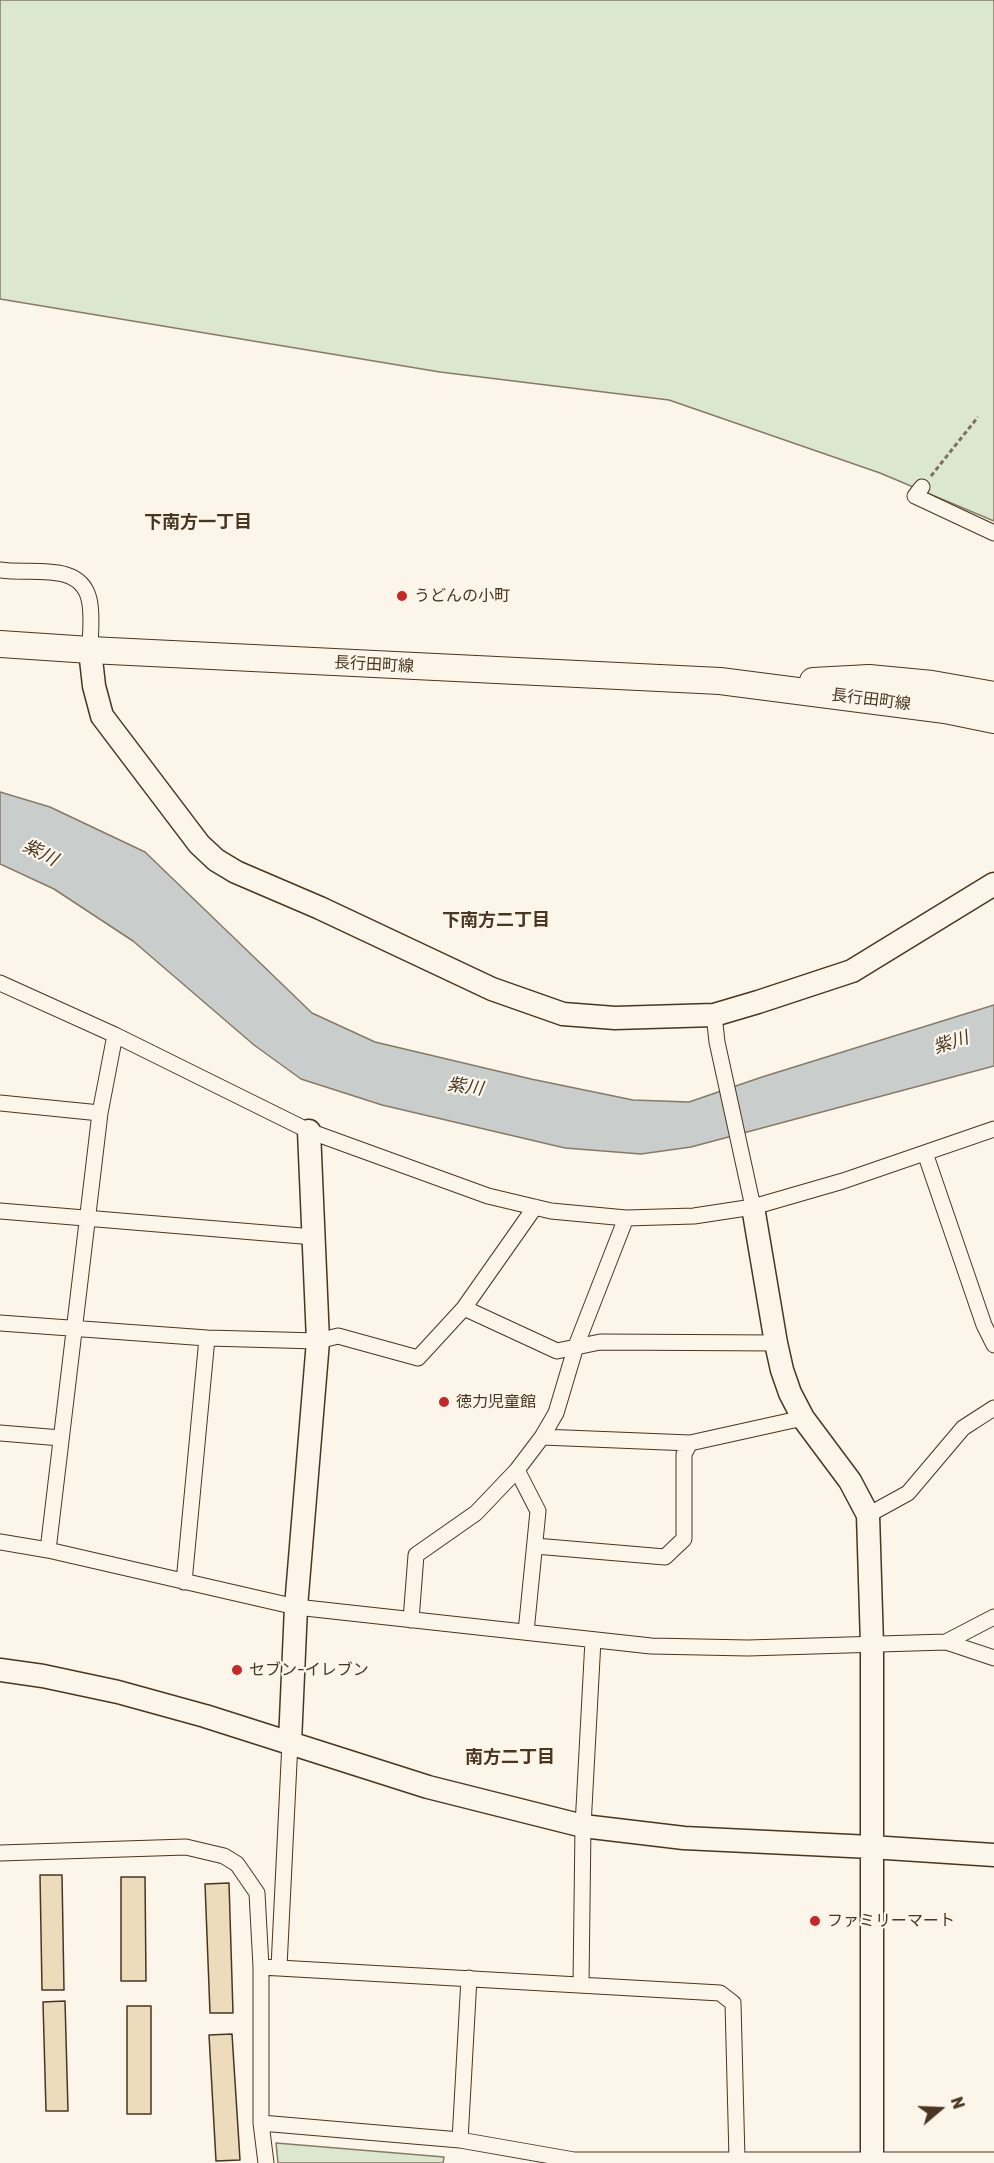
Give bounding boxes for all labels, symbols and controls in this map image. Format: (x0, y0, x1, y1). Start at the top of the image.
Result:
district label: 下南方一丁目 (144, 512, 252, 534)
place label: うどんの小町 (414, 586, 510, 606)
marker: うどんの小町 (395, 589, 409, 603)
street label: 長行田町線 (334, 653, 414, 677)
street label: 長行田町線 (830, 686, 912, 714)
water label: 紫川 (19, 835, 61, 871)
district label: 下南方二丁目 (442, 910, 550, 932)
water label: 紫川 (931, 1027, 971, 1059)
water label: 紫川 (446, 1074, 484, 1100)
place label: 徳力児童館 (456, 1392, 536, 1412)
marker: 徳力児童館 (437, 1395, 451, 1409)
place label: セブン-イレブン (249, 1660, 369, 1680)
marker: セブン-イレブン (230, 1663, 244, 1677)
district label: 南方二丁目 (465, 1747, 555, 1769)
place label: ファミリーマート (827, 1911, 955, 1931)
marker: ファミリーマート (808, 1914, 822, 1928)
north arrow (910, 2079, 970, 2139)
text: N (947, 2094, 968, 2112)

